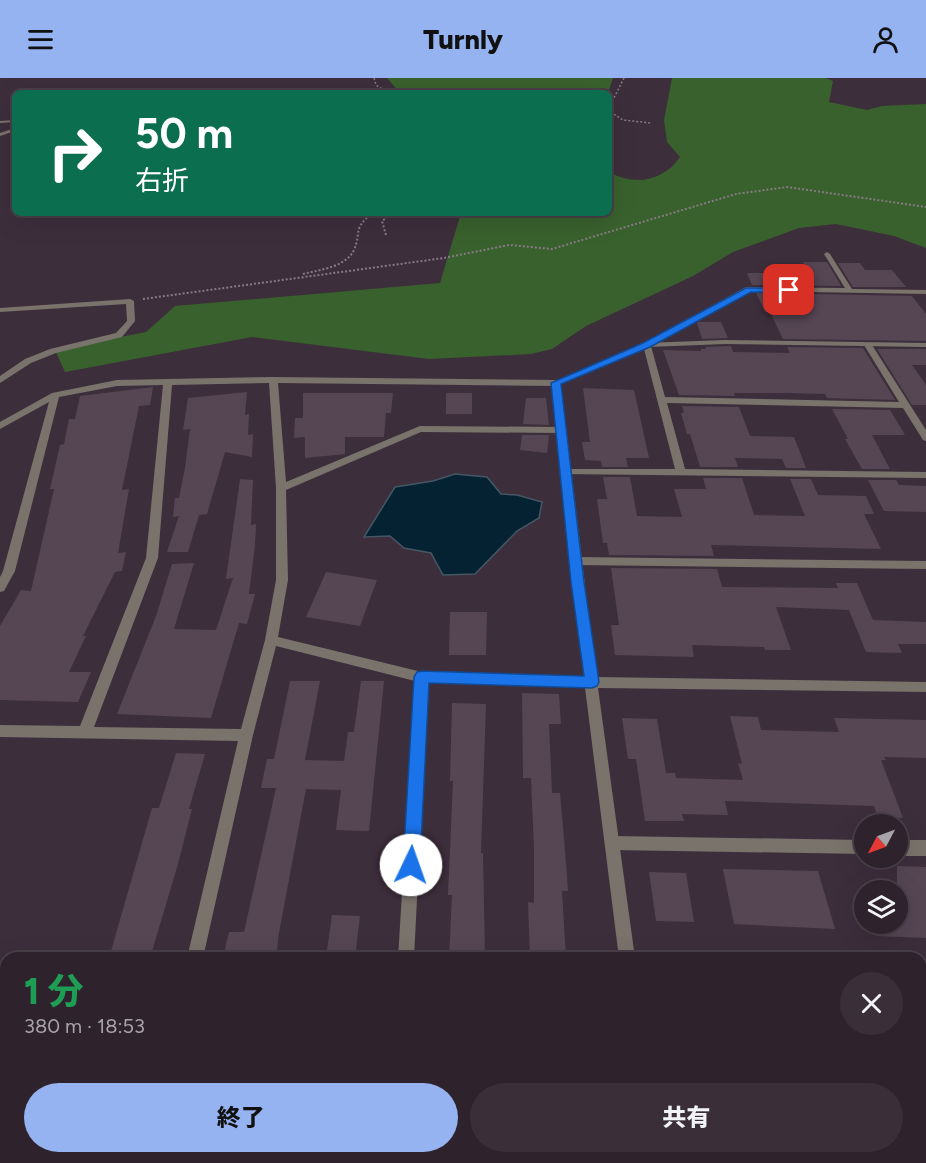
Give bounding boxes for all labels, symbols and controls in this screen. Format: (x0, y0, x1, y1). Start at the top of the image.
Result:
icon: menu (24, 23, 57, 56)
text: Turnly (423, 23, 503, 56)
icon: person (869, 23, 902, 56)
text: 50 m (135, 108, 233, 159)
icon: right (36, 114, 114, 192)
text: 右折 (135, 164, 189, 197)
pin (763, 264, 814, 315)
icon: arrive (772, 273, 805, 306)
north arrow (854, 814, 908, 868)
map controls (854, 814, 908, 934)
position arrow (379, 833, 443, 897)
button: layers (854, 880, 908, 934)
text: 1 分 (24, 970, 84, 1013)
button: close (840, 972, 903, 1035)
text: 380 m · 18:53 (24, 1014, 145, 1038)
button: 終了 (24, 1083, 458, 1152)
button: 共有 (470, 1083, 903, 1152)

